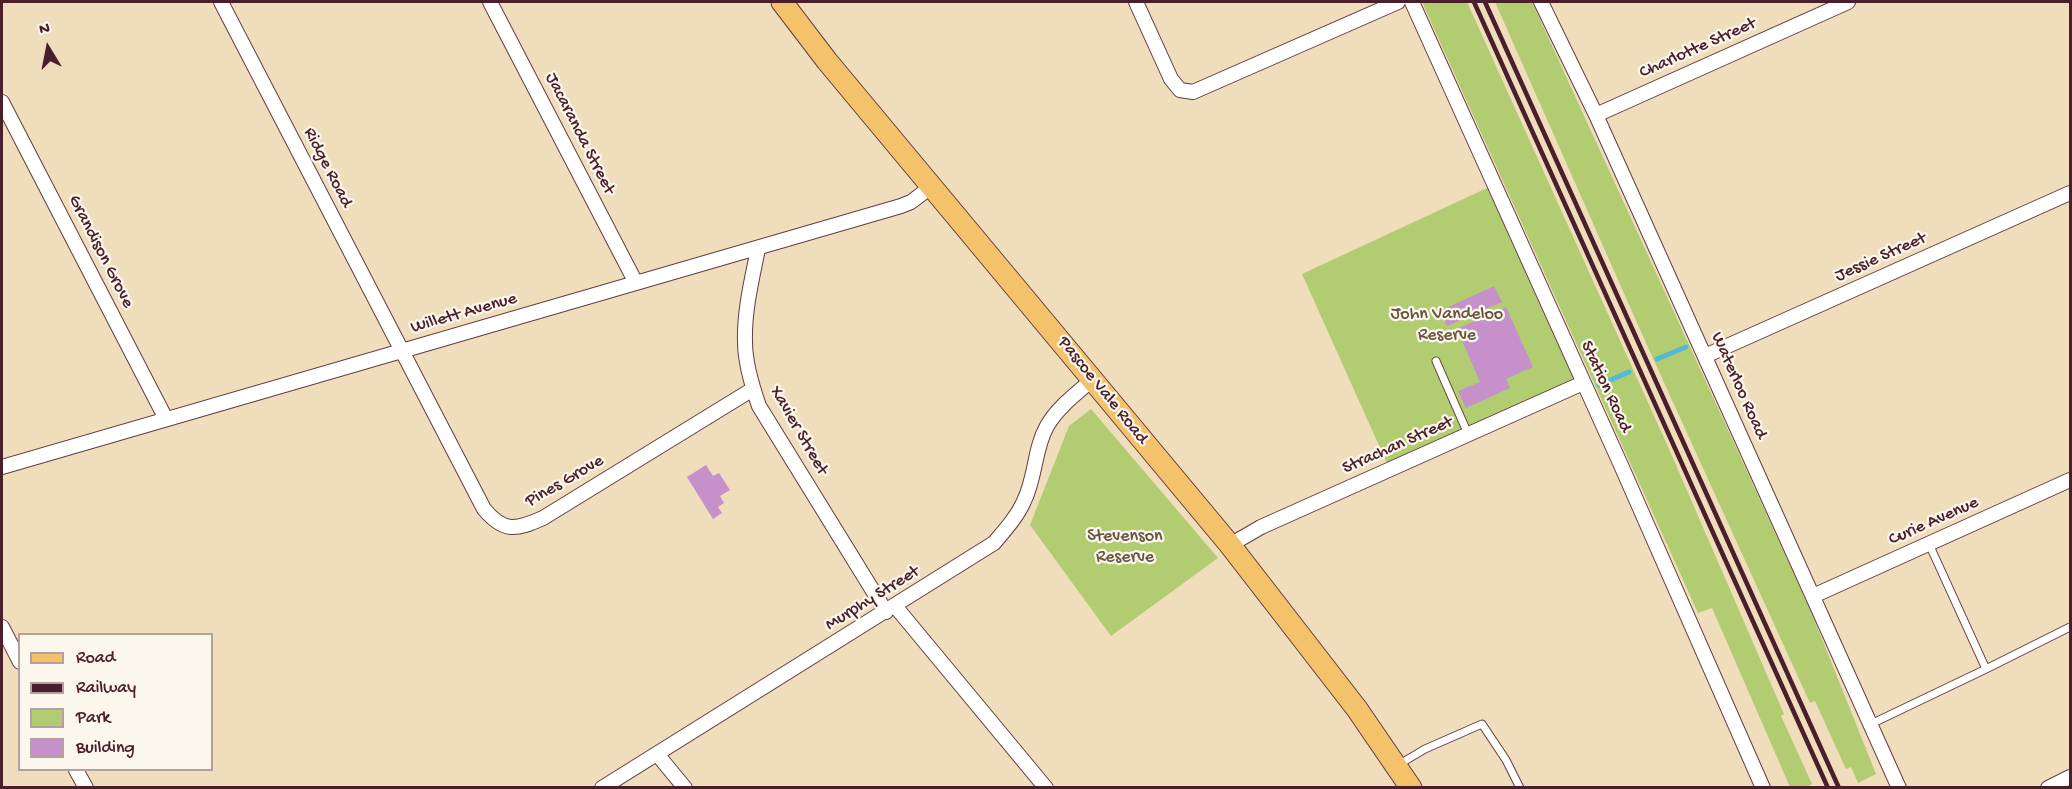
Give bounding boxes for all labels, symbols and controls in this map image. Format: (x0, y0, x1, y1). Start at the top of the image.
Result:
street label: Charlotte Street (1636, 14, 1760, 84)
north arrow (18, 18, 78, 78)
text: N (38, 20, 52, 40)
street label: Jacaranda Street (539, 70, 619, 198)
street label: Ridge Road (298, 124, 356, 212)
street label: Grandison Grove (62, 192, 138, 312)
street label: Jessie Street (1832, 228, 1930, 288)
street label: Willett Avenue (408, 289, 520, 339)
park label: John Vandeloo Reserve (1391, 304, 1503, 346)
street label: Waterloo Road (1705, 329, 1771, 443)
street label: Pascoe Vale Road (1052, 333, 1152, 449)
street label: Station Road (1574, 338, 1636, 436)
street label: Xavier Street (764, 383, 832, 479)
street label: Strachan Street (1339, 412, 1457, 480)
street label: Pines Grove (522, 451, 608, 513)
street label: Curie Avenue (1886, 493, 1982, 551)
park label: Stevenson Reserve (1087, 526, 1163, 568)
street label: Murphy Street (822, 562, 924, 636)
legend (18, 633, 213, 771)
text: Road (76, 648, 115, 669)
text: Railway (76, 678, 136, 699)
text: Park (76, 708, 110, 729)
text: Building (76, 738, 135, 759)

